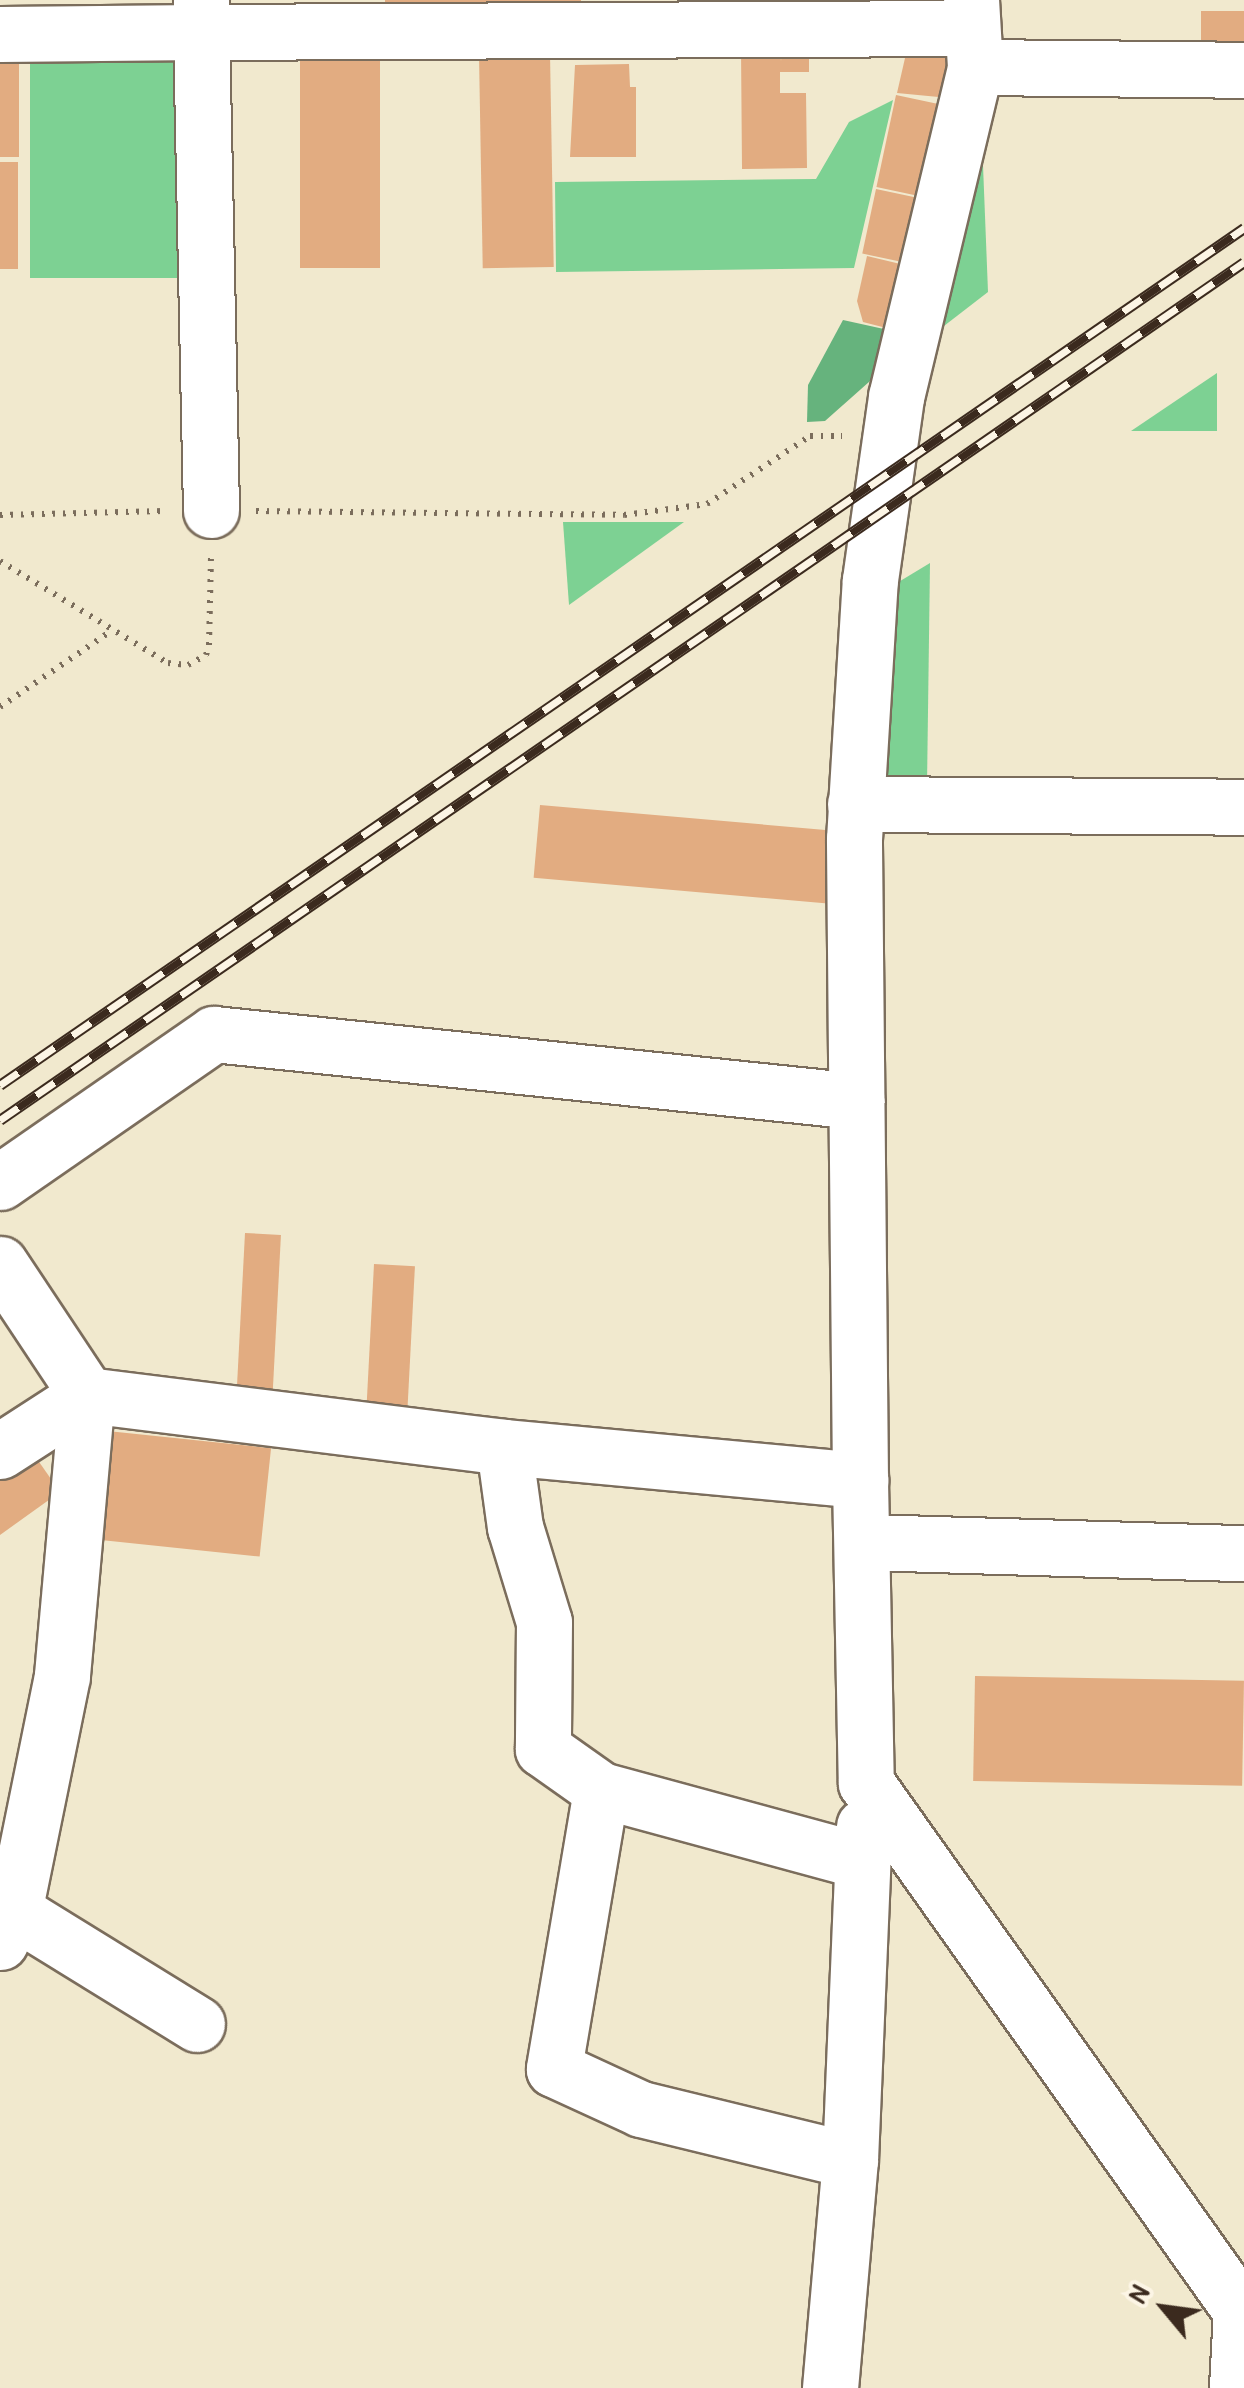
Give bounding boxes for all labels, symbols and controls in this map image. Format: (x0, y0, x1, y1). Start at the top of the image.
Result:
north arrow (1114, 2258, 1214, 2358)
text: N (1118, 2278, 1158, 2309)

